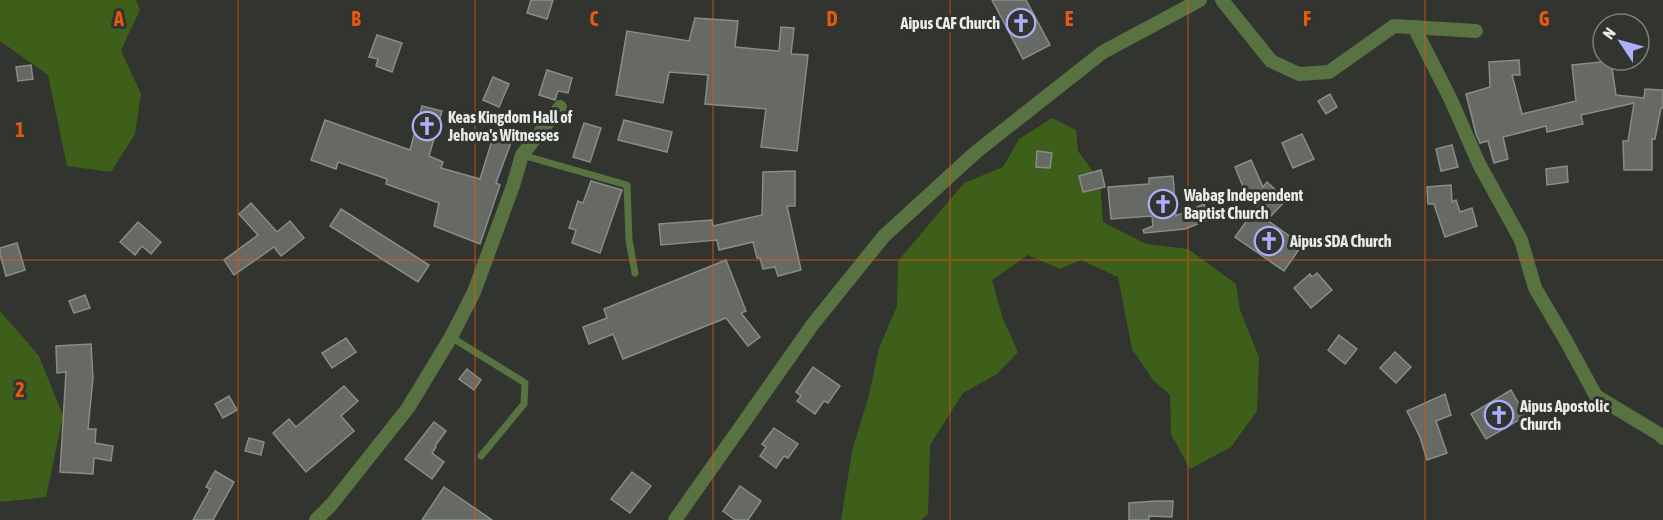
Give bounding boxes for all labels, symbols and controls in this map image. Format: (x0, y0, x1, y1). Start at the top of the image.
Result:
text: A (113, 7, 124, 30)
text: B (351, 7, 361, 30)
text: C (590, 7, 599, 30)
text: D (826, 7, 838, 30)
church icon: Aipus CAF Church (1005, 7, 1037, 39)
text: E (1065, 7, 1074, 30)
text: F (1303, 7, 1311, 30)
text: G (1539, 7, 1550, 30)
north arrow (1591, 12, 1651, 72)
place label: Aipus CAF Church (900, 14, 1000, 32)
text: N (1599, 24, 1619, 42)
place label: Keas Kingdom Hall of Jehova's Witnesses (447, 108, 573, 144)
church icon: Keas Kingdom Hall of Jehova's Witnesses (411, 110, 443, 142)
text: 1 (15, 118, 25, 141)
place label: Wabag Independent Baptist Church (1183, 186, 1304, 222)
church icon: Wabag Independent Baptist Church (1147, 188, 1179, 220)
church icon: Aipus SDA Church (1253, 225, 1285, 257)
place label: Aipus SDA Church (1289, 232, 1392, 250)
text: 2 (15, 378, 25, 401)
place label: Aipus Apostolic Church (1519, 397, 1609, 433)
church icon: Aipus Apostolic Church (1483, 399, 1515, 431)

